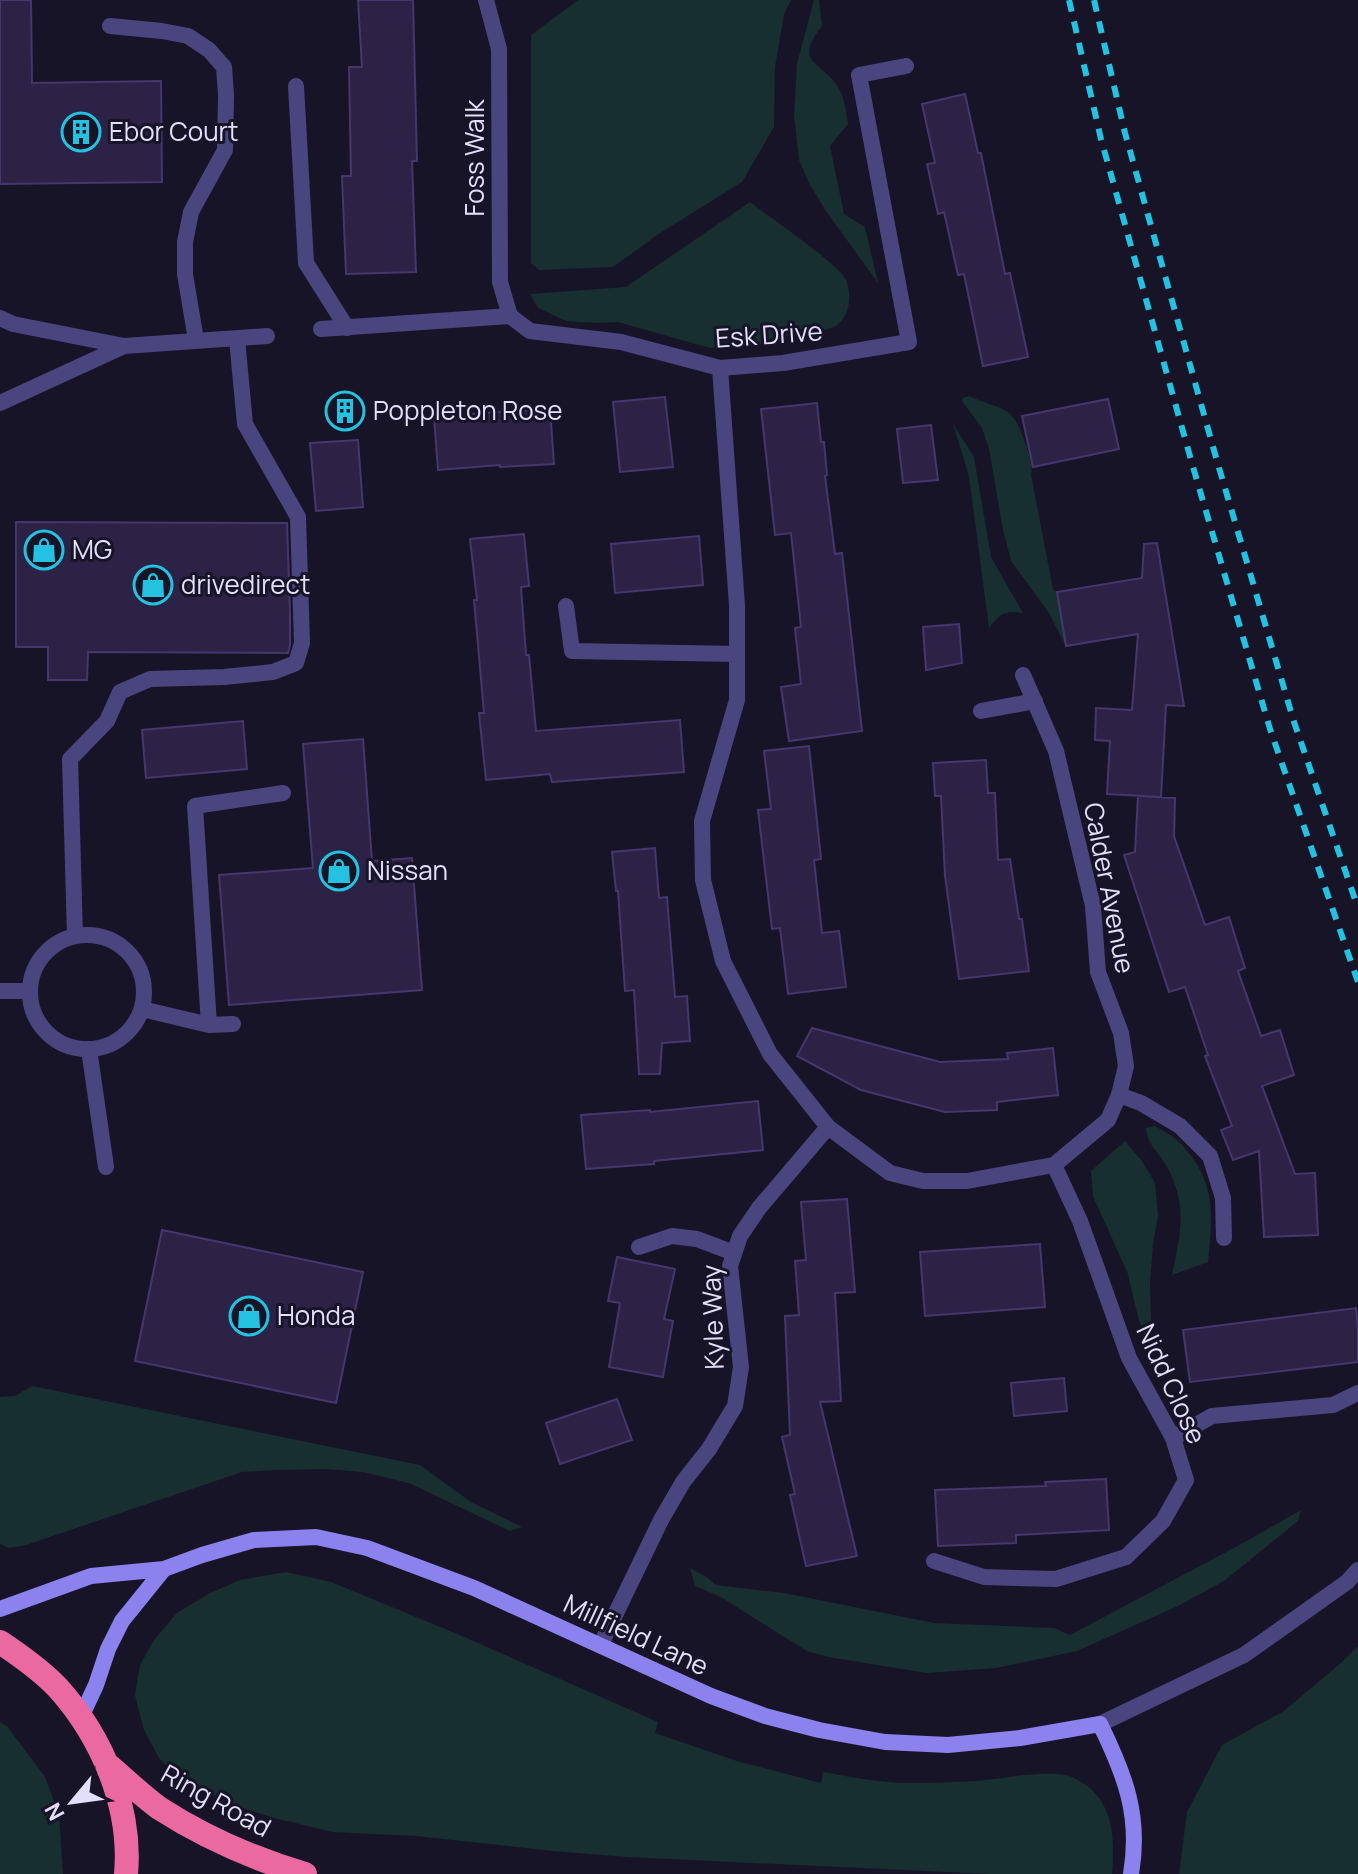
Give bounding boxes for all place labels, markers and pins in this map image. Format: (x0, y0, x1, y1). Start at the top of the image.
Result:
building icon: Ebor Court (60, 111, 102, 153)
place label: Ebor Court (109, 113, 238, 149)
building icon: Poppleton Rose (324, 390, 366, 432)
place label: Poppleton Rose (373, 392, 562, 428)
shop icon: MG (23, 529, 65, 571)
place label: MG (72, 531, 112, 567)
shop icon: drivedirect (132, 564, 174, 606)
place label: drivedirect (181, 566, 310, 602)
shop icon: Nissan (318, 850, 360, 892)
place label: Nissan (367, 852, 448, 888)
shop icon: Honda (228, 1295, 270, 1337)
place label: Honda (277, 1297, 355, 1333)

